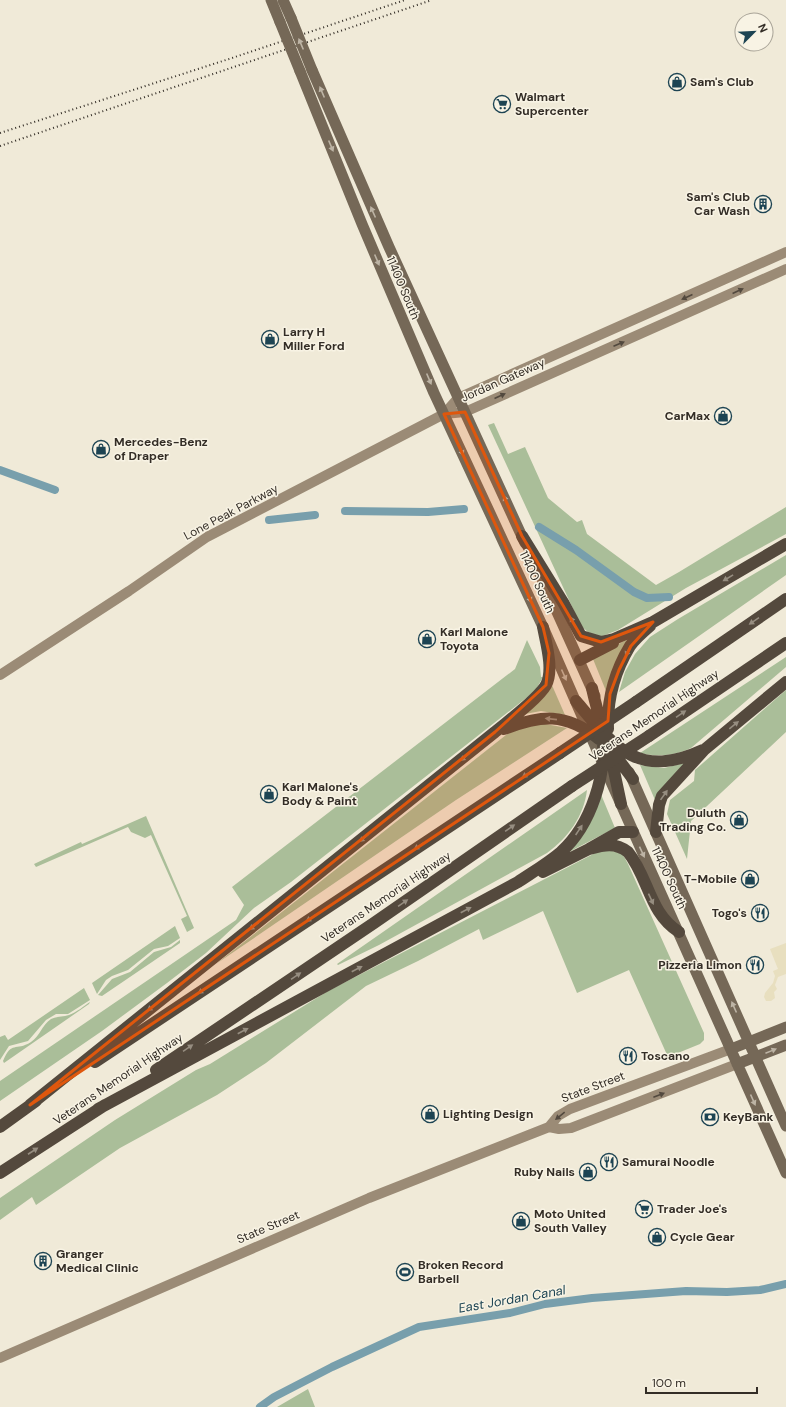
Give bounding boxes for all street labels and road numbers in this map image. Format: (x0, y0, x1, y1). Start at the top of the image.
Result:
street label: 11400 South (383, 254, 423, 322)
street label: Jordan Gateway (459, 354, 548, 406)
street label: Lone Peak Parkway (181, 480, 281, 544)
street label: 11400 South (516, 548, 558, 616)
street label: Veterans Memorial Highway (586, 665, 722, 765)
street label: 11400 South (648, 844, 690, 912)
street label: Veterans Memorial Highway (318, 847, 454, 947)
street label: Veterans Memorial Highway (50, 1029, 186, 1129)
street label: State Street (559, 1067, 627, 1106)
street label: State Street (234, 1207, 302, 1247)

